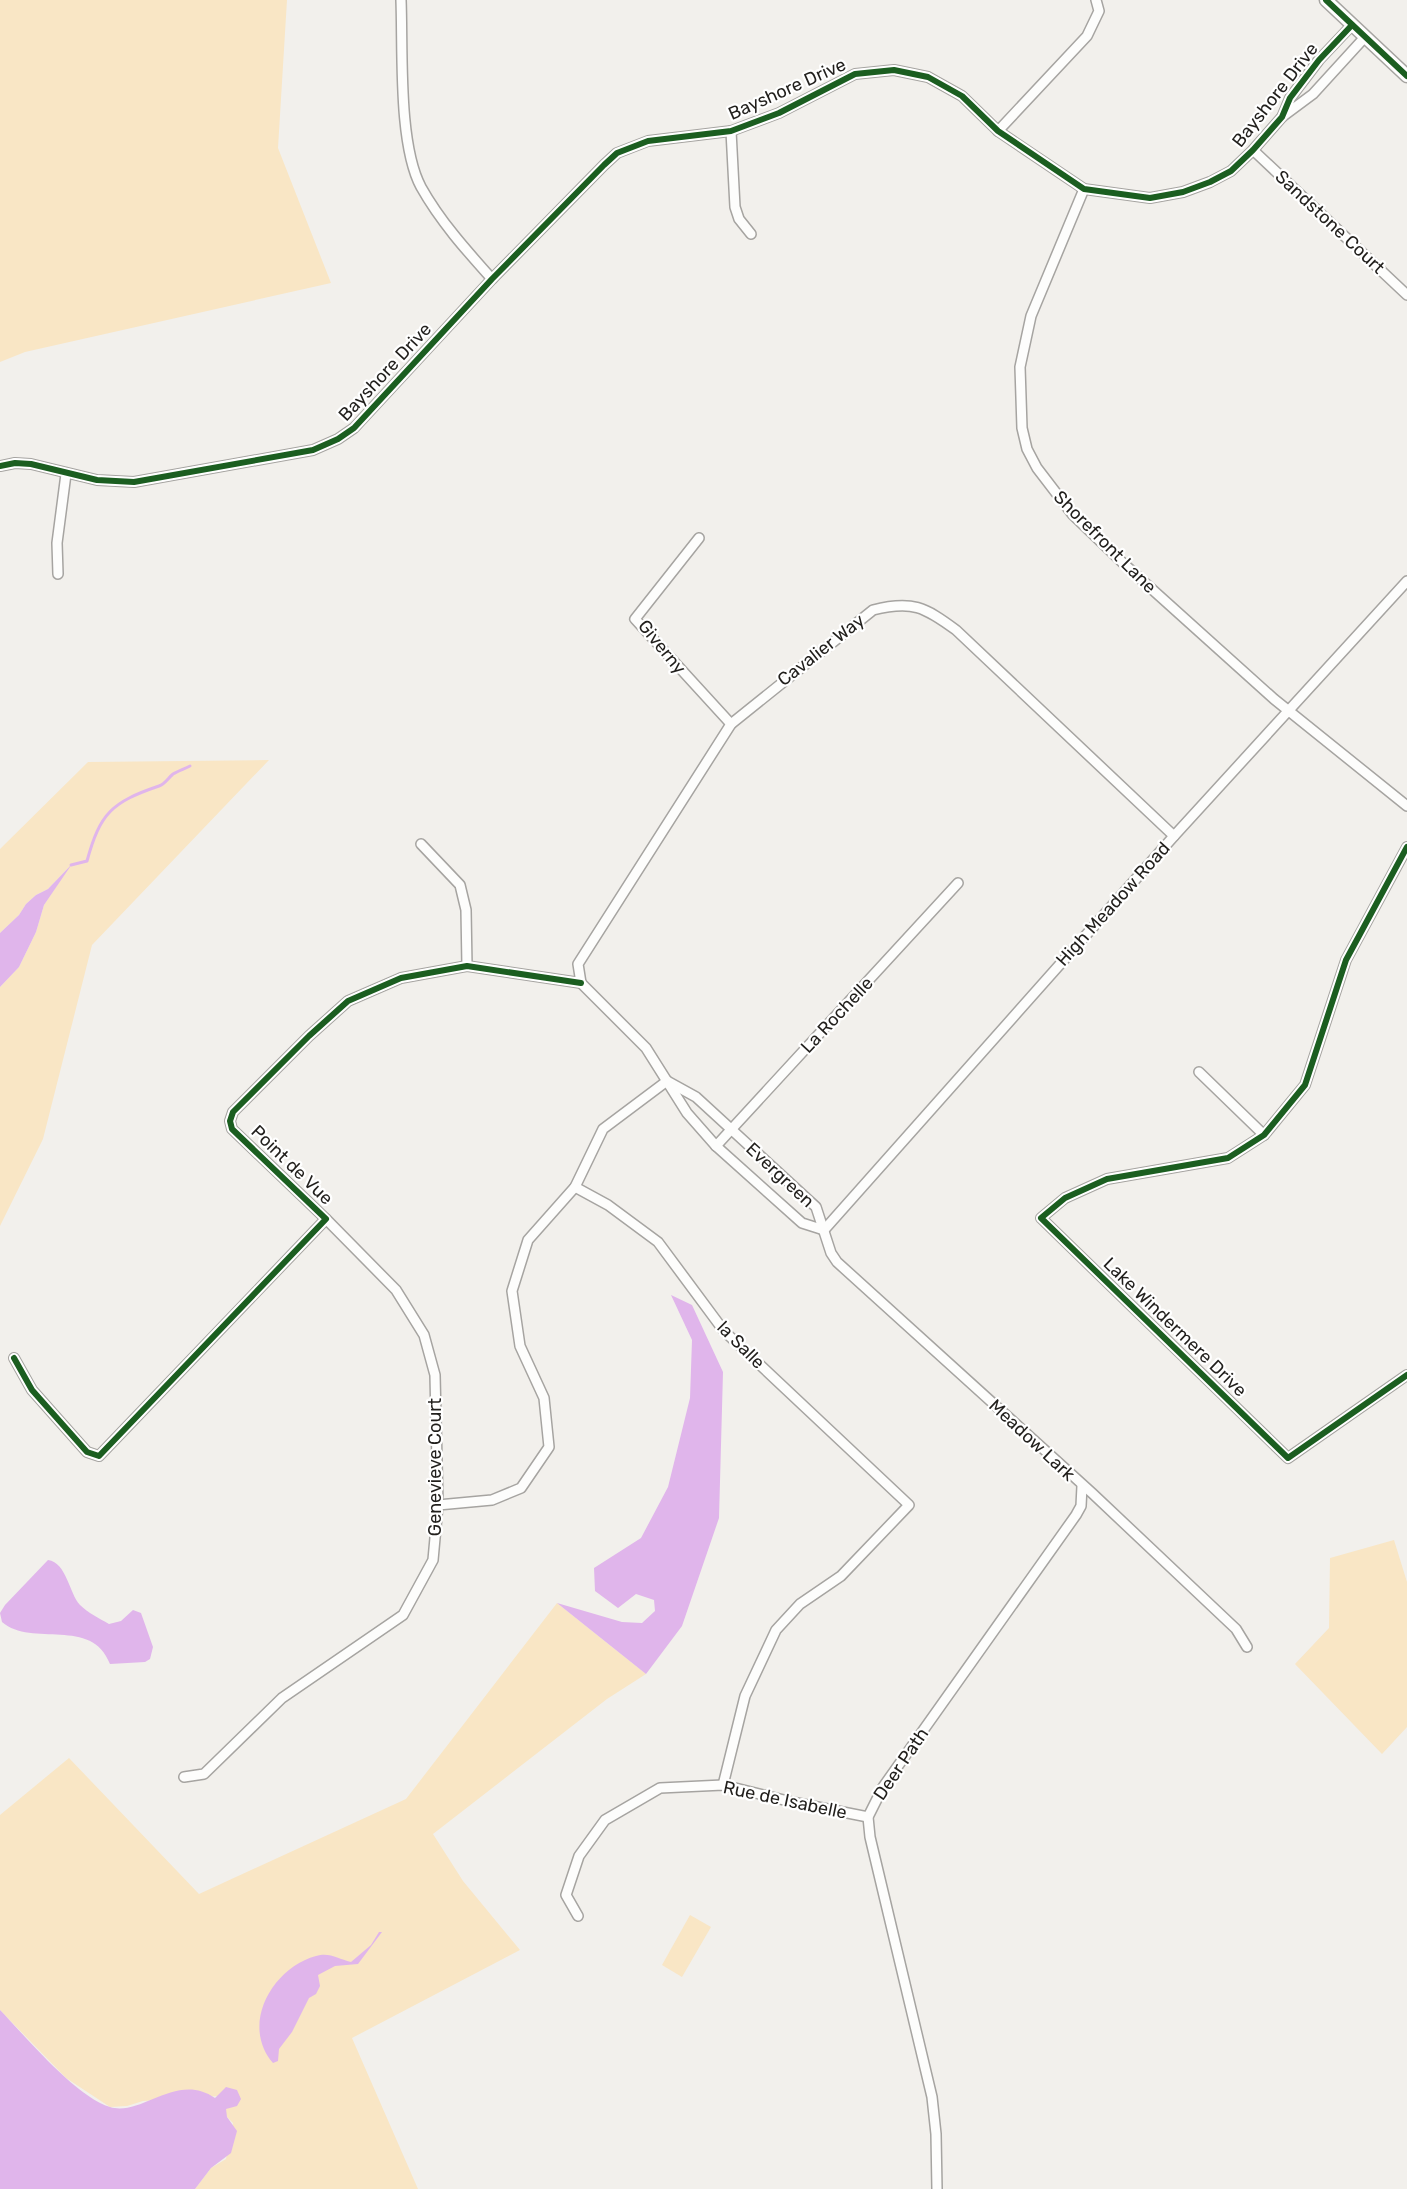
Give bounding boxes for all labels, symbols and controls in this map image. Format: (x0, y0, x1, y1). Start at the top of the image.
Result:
street label: Bayshore Drive (1227, 38, 1323, 152)
street label: Bayshore Drive (725, 53, 849, 125)
street label: Sandstone Court (1271, 166, 1389, 278)
street label: Bayshore Drive (334, 318, 436, 426)
street label: Shorefront Lane (1049, 486, 1161, 598)
street label: Cavalier Way (773, 609, 869, 691)
street label: Giverny (633, 615, 691, 679)
street label: High Meadow Road (1051, 837, 1175, 971)
street label: La Rochelle (796, 972, 878, 1058)
street label: Point de Vue (247, 1121, 337, 1209)
street label: Evergreen (741, 1138, 819, 1212)
street label: Lake Windermere Drive (1099, 1253, 1251, 1401)
street label: la Salle (712, 1316, 770, 1374)
street label: Meadow Lark (984, 1395, 1080, 1486)
street label: Genevieve Court (424, 1398, 446, 1536)
street label: Deer Path (869, 1724, 933, 1804)
street label: Rue de Isabelle (721, 1776, 849, 1824)

